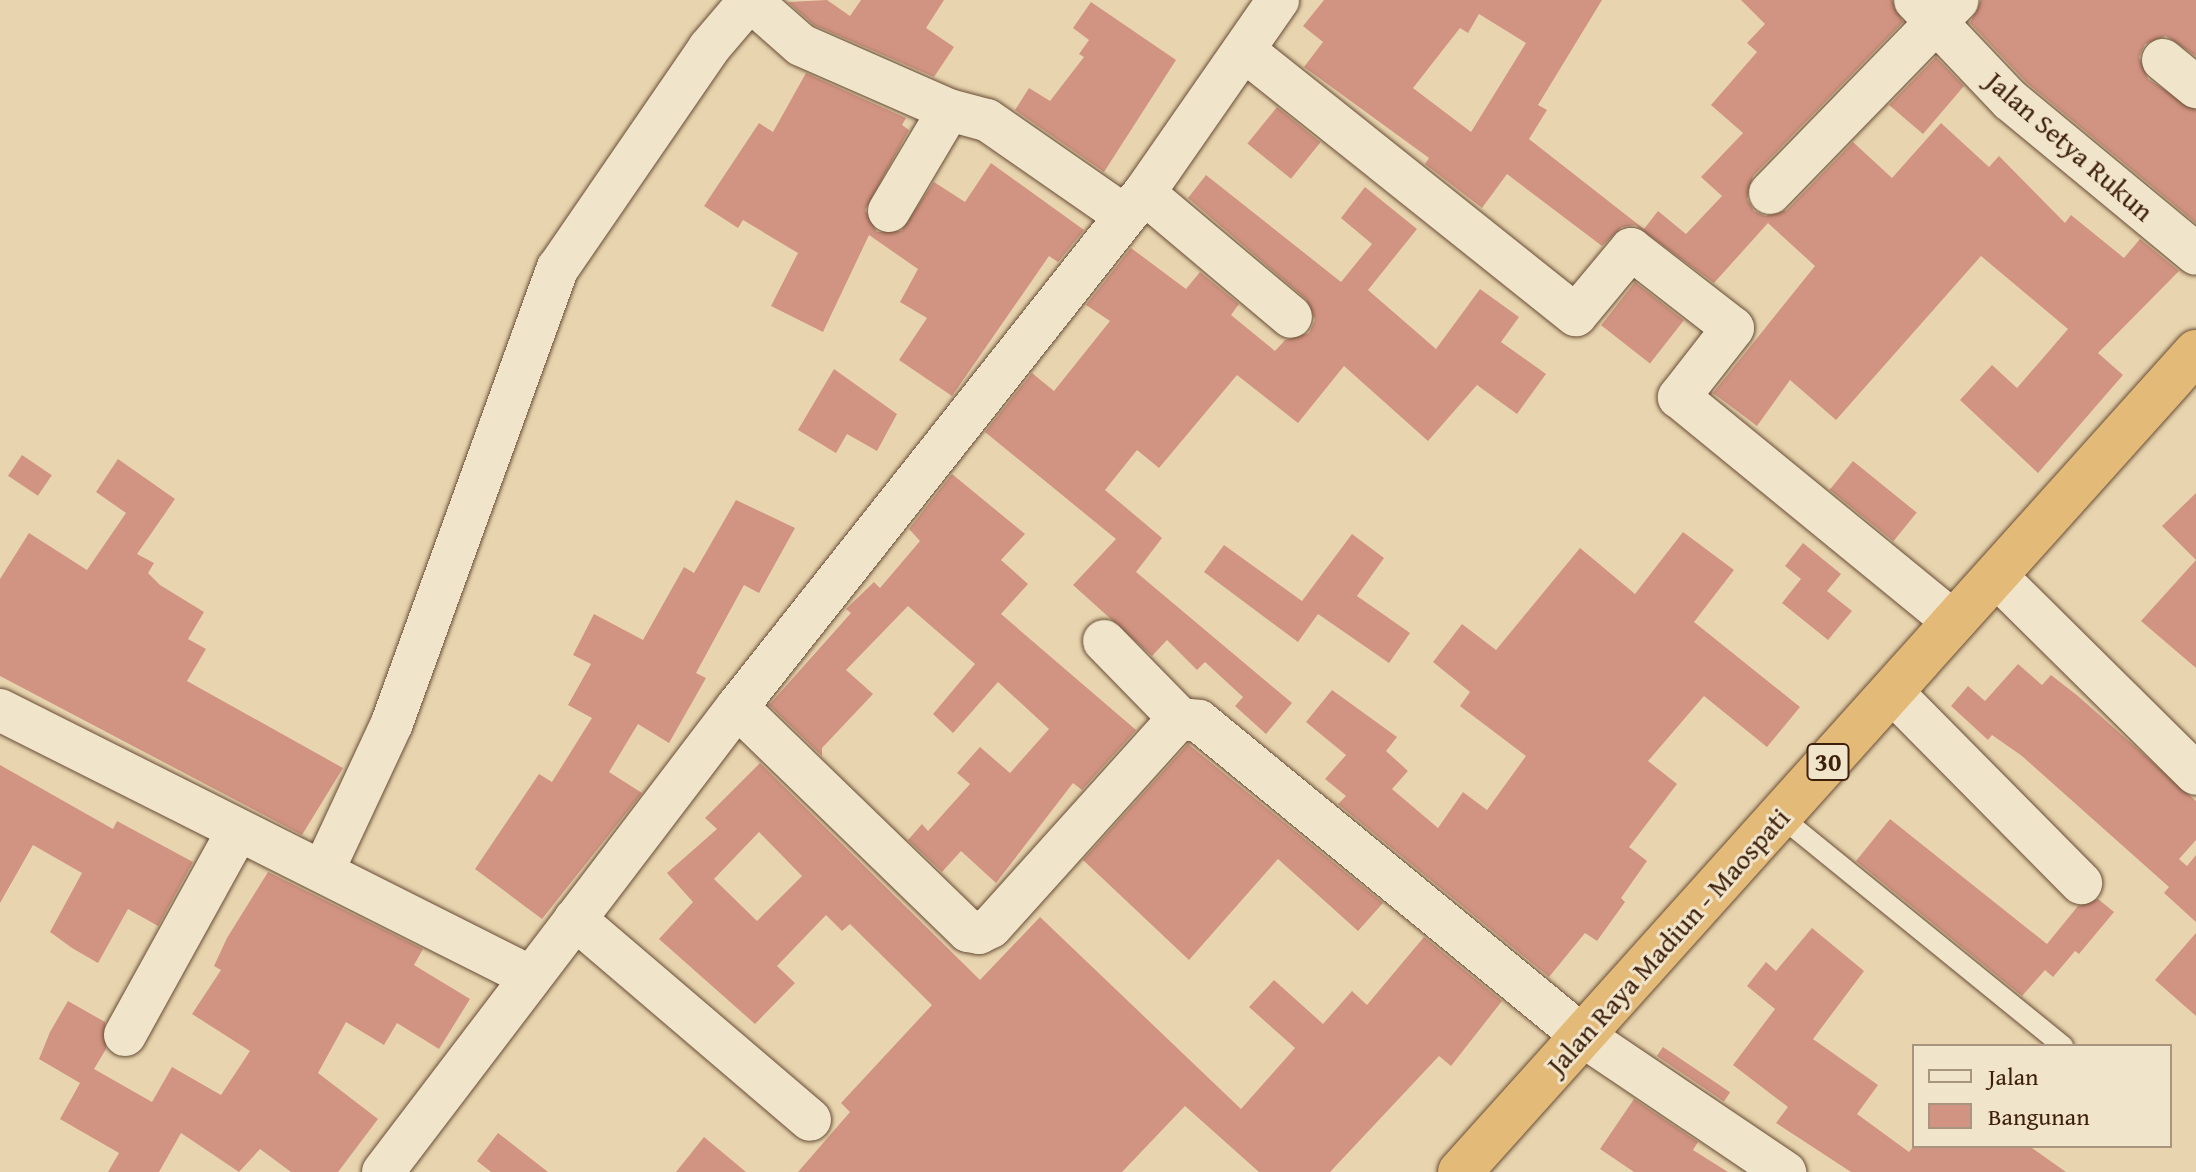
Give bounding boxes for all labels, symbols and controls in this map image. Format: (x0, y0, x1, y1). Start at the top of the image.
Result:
street label: Jalan Setya Rukun (1979, 64, 2161, 228)
road number: 30 (1806, 740, 1850, 784)
street label: Jalan Raya Madiun - Maospati (1539, 801, 1797, 1081)
legend (1912, 1044, 2172, 1148)
text: Jalan (1988, 1059, 2038, 1094)
text: Bangunan (1988, 1099, 2090, 1134)

